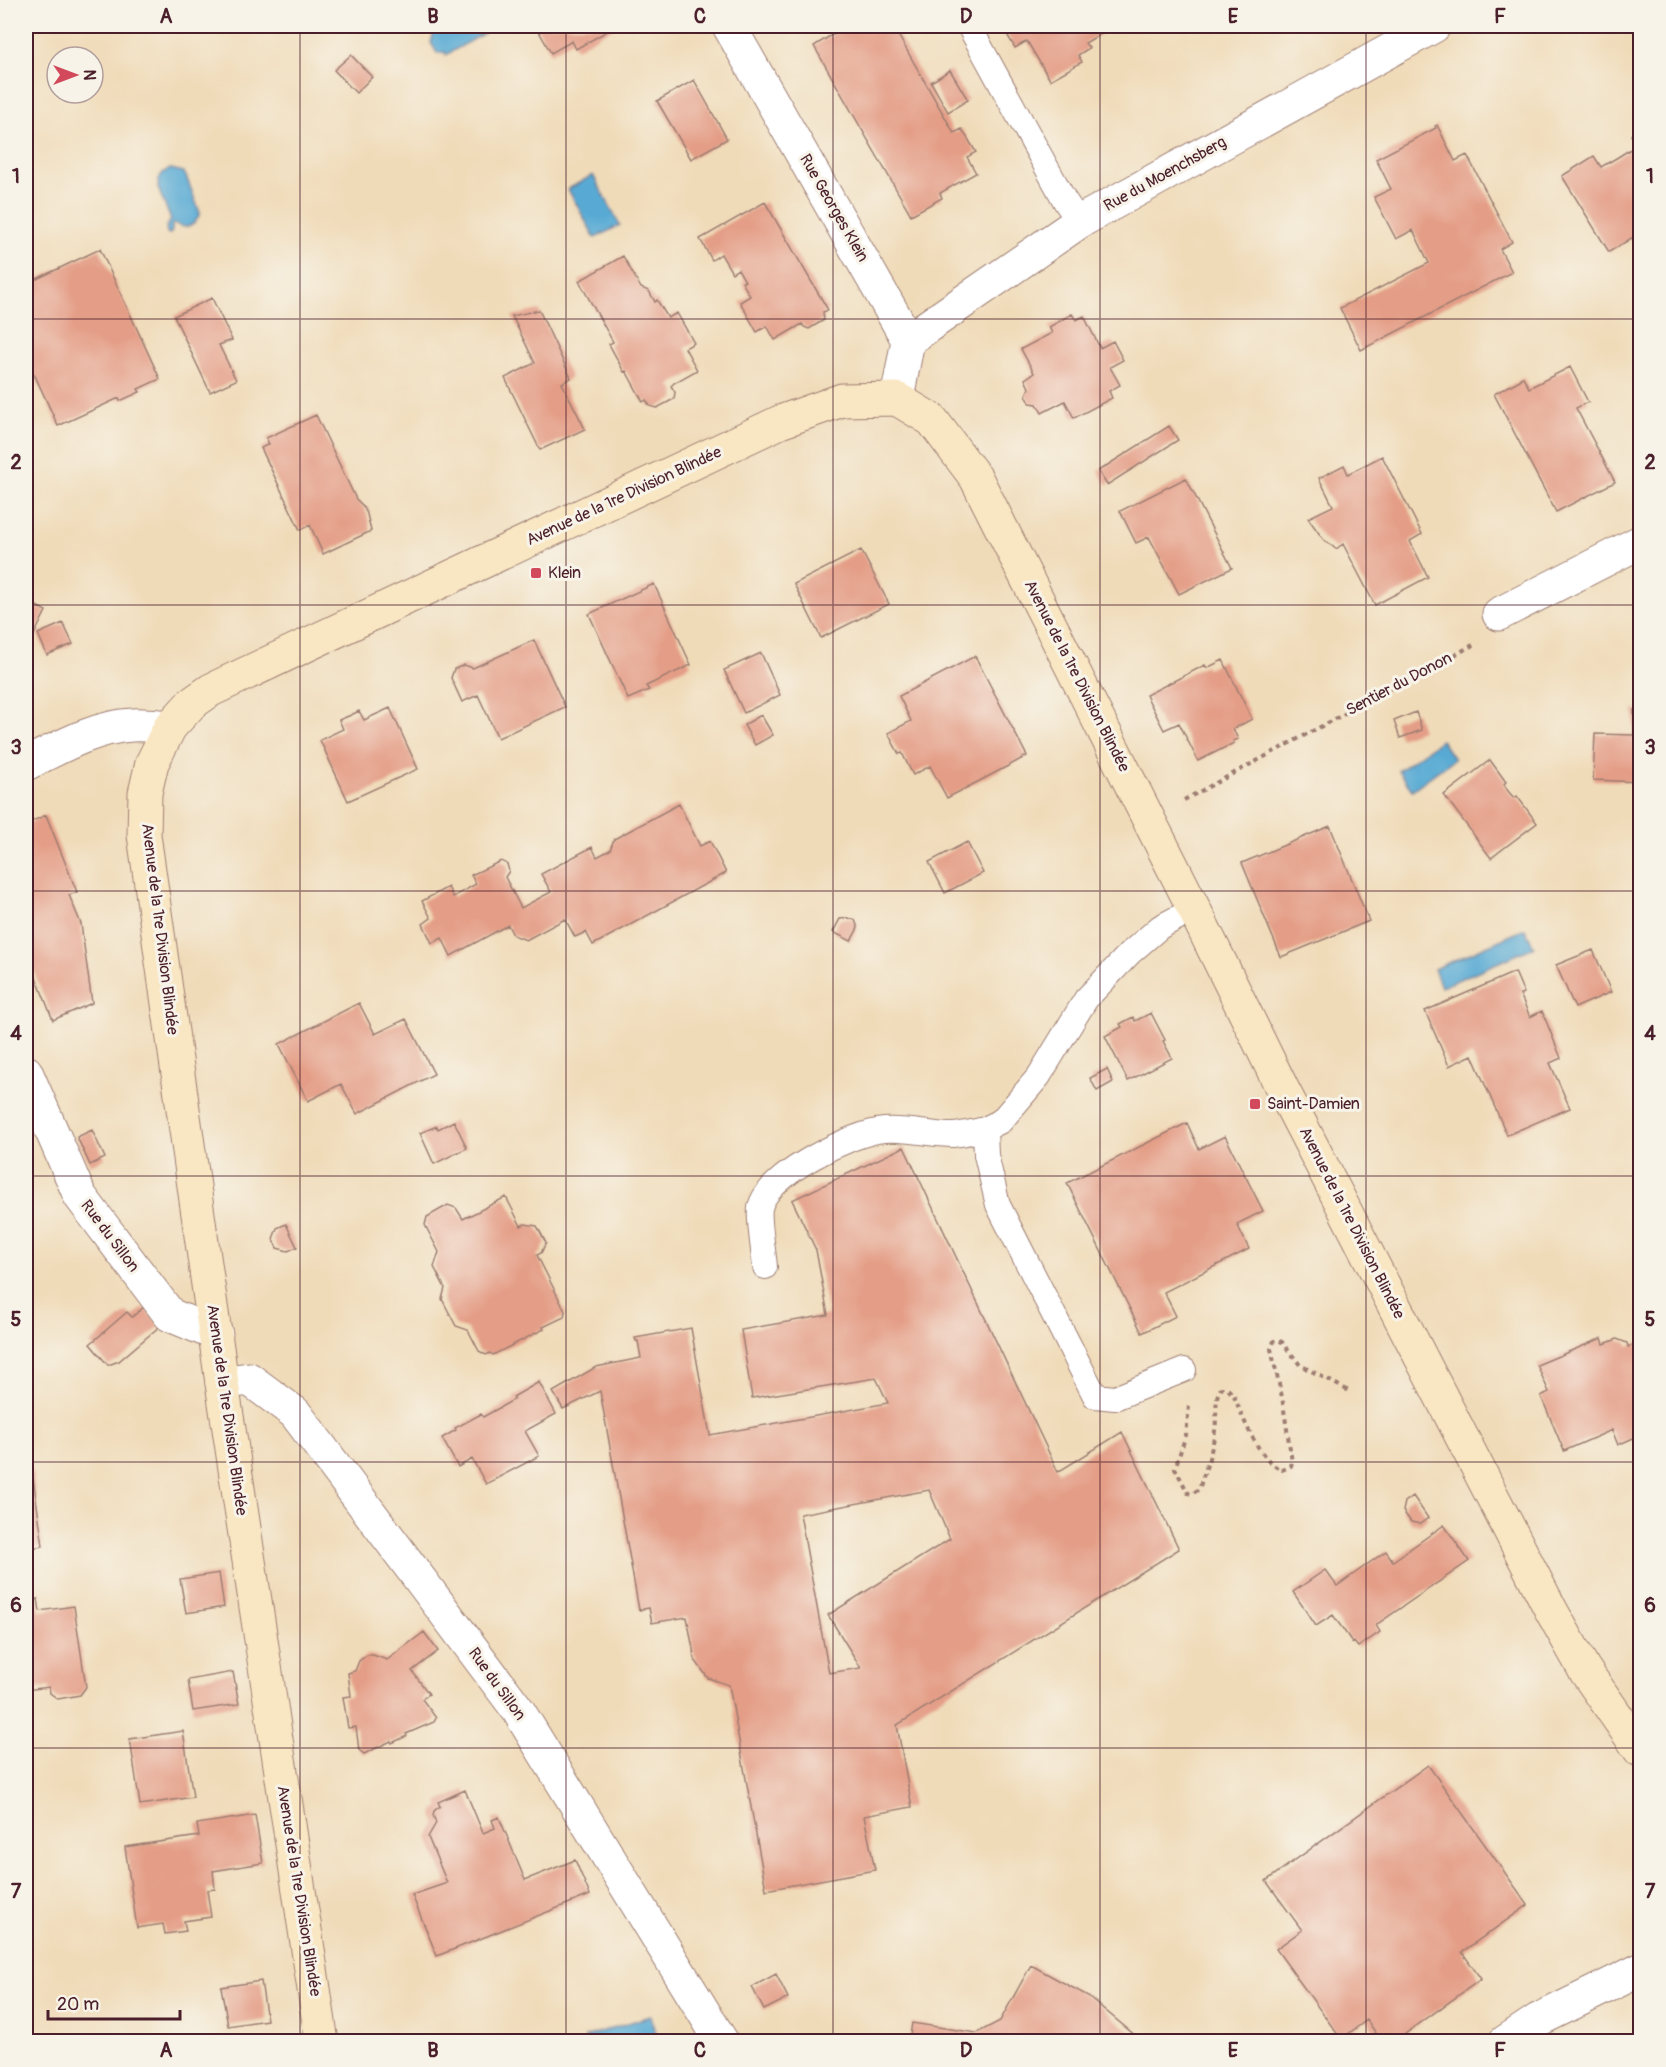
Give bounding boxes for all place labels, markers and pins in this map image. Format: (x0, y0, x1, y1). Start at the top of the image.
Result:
place label: Klein (548, 563, 581, 583)
marker: Klein (529, 566, 543, 580)
place label: Saint-Damien (1267, 1094, 1360, 1114)
marker: Saint-Damien (1248, 1097, 1262, 1111)

